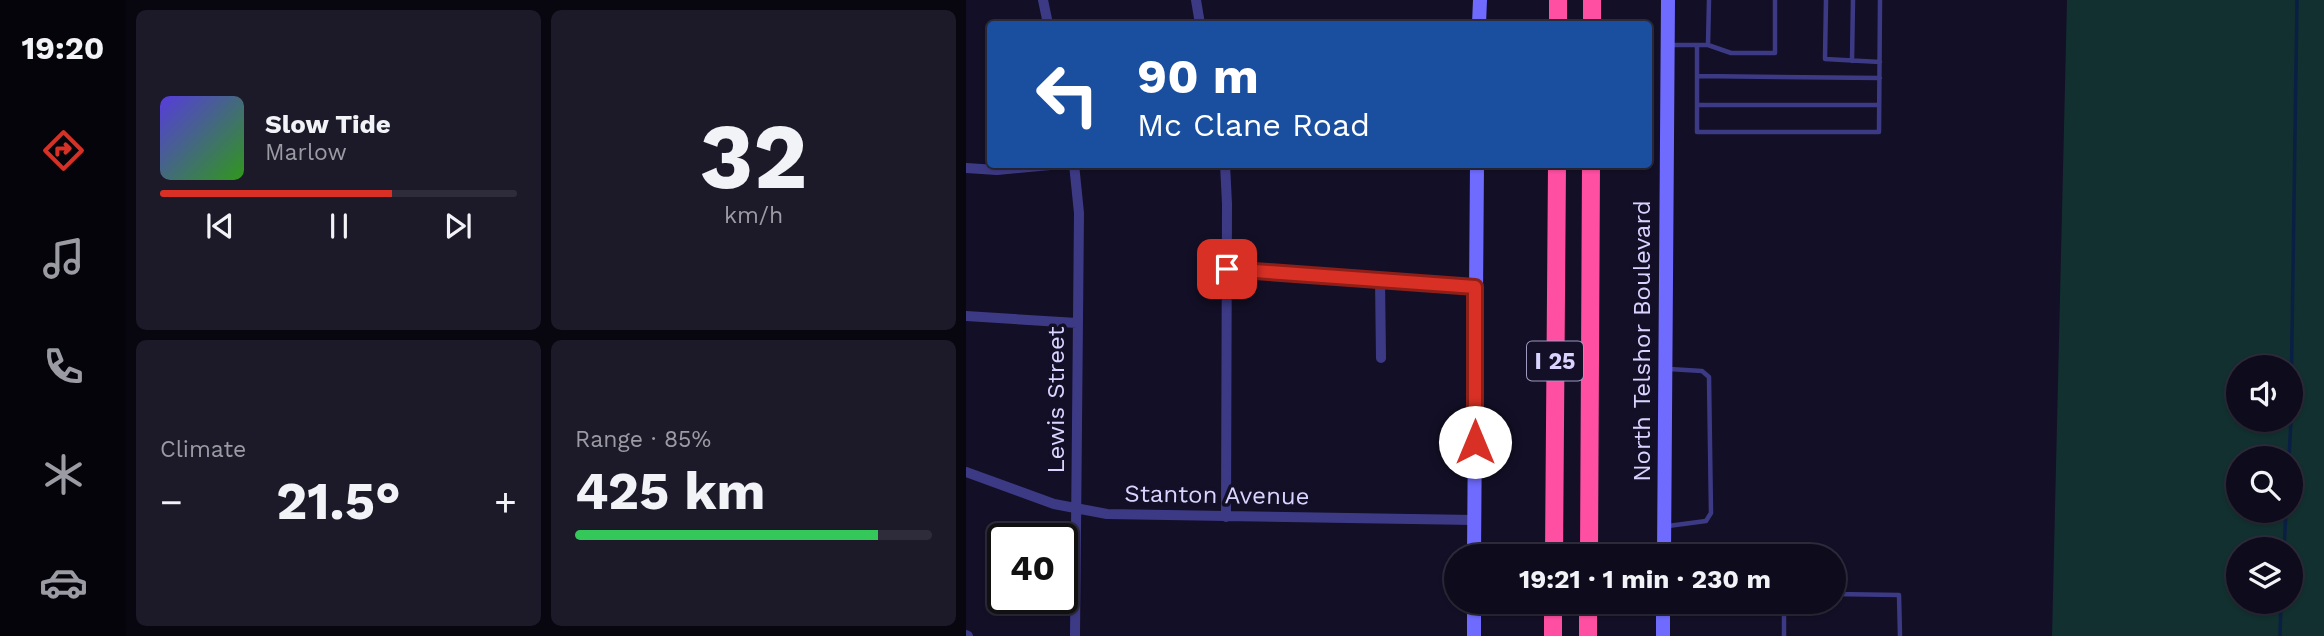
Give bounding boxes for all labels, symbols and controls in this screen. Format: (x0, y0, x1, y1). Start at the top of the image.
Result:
text: 19:20 (22, 29, 104, 67)
text: 90 m (1137, 47, 1259, 105)
icon: left (1022, 49, 1113, 140)
text: 32 (699, 103, 808, 210)
text: Mc Clane Road (1137, 106, 1370, 144)
text: Slow Tide (265, 109, 391, 139)
icon: directions (39, 126, 88, 175)
text: Marlow (265, 139, 347, 166)
street label: North Telshor Boulevard (1628, 200, 1656, 482)
text: km/h (724, 202, 783, 229)
icon: previous (201, 207, 239, 245)
icon: pause (320, 207, 358, 245)
icon: next (439, 207, 477, 245)
icon: music (39, 234, 88, 283)
pin (1197, 239, 1257, 299)
icon: arrive (1208, 250, 1246, 288)
street label: Lewis Street (1042, 326, 1070, 474)
icon: phone (39, 342, 88, 391)
road number: I 25 (1527, 342, 1583, 380)
map controls (2226, 355, 2303, 614)
button: sound (2226, 355, 2303, 432)
position arrow (1438, 405, 1512, 479)
text: Range · 85% (575, 426, 711, 453)
text: Climate (160, 436, 246, 463)
button: search (2226, 446, 2303, 523)
icon: climate (39, 450, 88, 499)
text: 425 km (575, 461, 765, 522)
text: 21.5° (276, 471, 401, 532)
street label: Stanton Avenue (1124, 479, 1310, 511)
text: − (160, 480, 183, 524)
text: + (494, 480, 517, 524)
speed limit sign: 40 (987, 523, 1078, 614)
button: layers (2226, 537, 2303, 614)
icon: car (39, 558, 88, 607)
text: 19:21 · 1 min · 230 m (1519, 564, 1771, 594)

